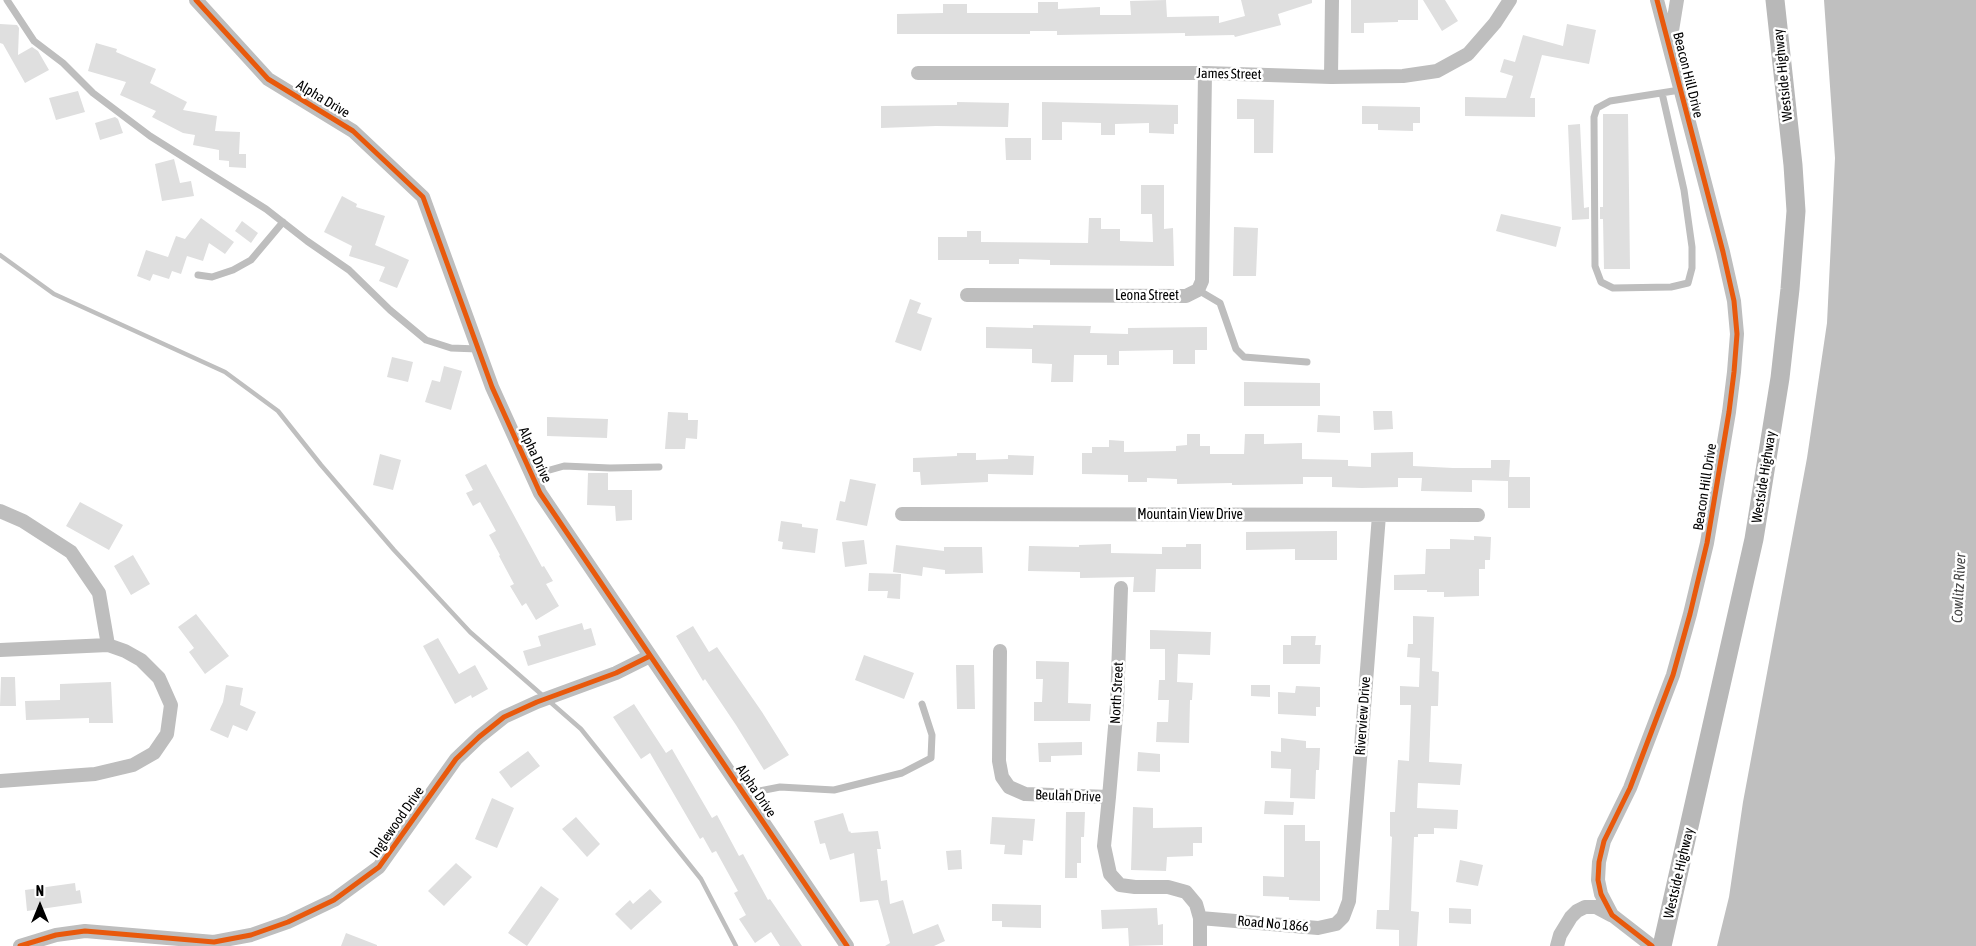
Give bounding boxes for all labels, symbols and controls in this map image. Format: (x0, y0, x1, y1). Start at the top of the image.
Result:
street label: Westside Highway (1770, 28, 1796, 122)
street label: Beacon Hill Drive (1669, 30, 1707, 120)
street label: James Street (1196, 65, 1262, 83)
street label: Alpha Drive (293, 76, 353, 122)
street label: Leona Street (1115, 288, 1179, 304)
street label: Alpha Drive (515, 424, 555, 486)
street label: Westside Highway (1748, 430, 1780, 524)
street label: Beacon Hill Drive (1690, 442, 1720, 532)
street label: Mountain View Drive (1137, 507, 1243, 523)
water label: Cowlitz River (1948, 553, 1970, 623)
street label: North Street (1107, 661, 1127, 725)
street label: Riverview Drive (1352, 676, 1374, 756)
street label: Alpha Drive (732, 762, 780, 820)
street label: Inglewood Drive (366, 783, 428, 861)
street label: Beulah Drive (1035, 786, 1101, 806)
street label: Westside Highway (1660, 826, 1698, 920)
north arrow (15, 881, 65, 931)
text: N (36, 883, 44, 899)
street label: Road No 1866 (1237, 913, 1309, 935)

